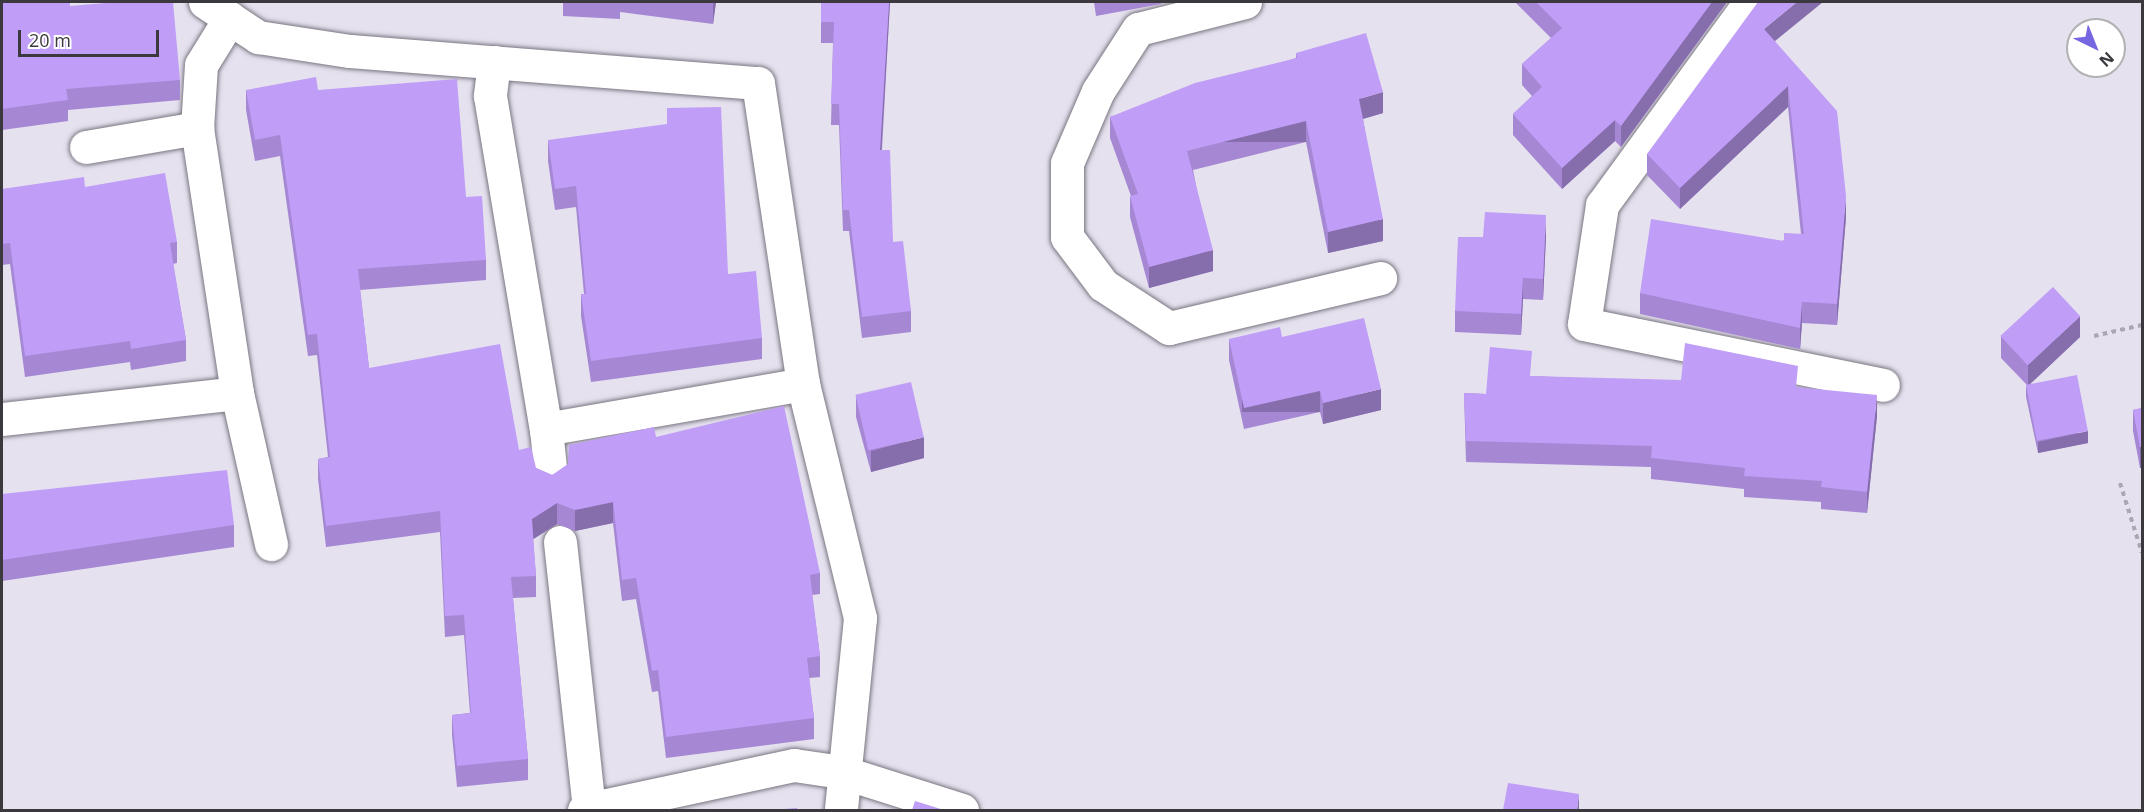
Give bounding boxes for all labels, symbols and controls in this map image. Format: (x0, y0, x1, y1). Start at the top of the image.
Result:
scale bar (21, 18, 162, 56)
north arrow (2066, 18, 2126, 78)
text: 20 m (29, 28, 71, 52)
text: N (2095, 47, 2119, 72)

